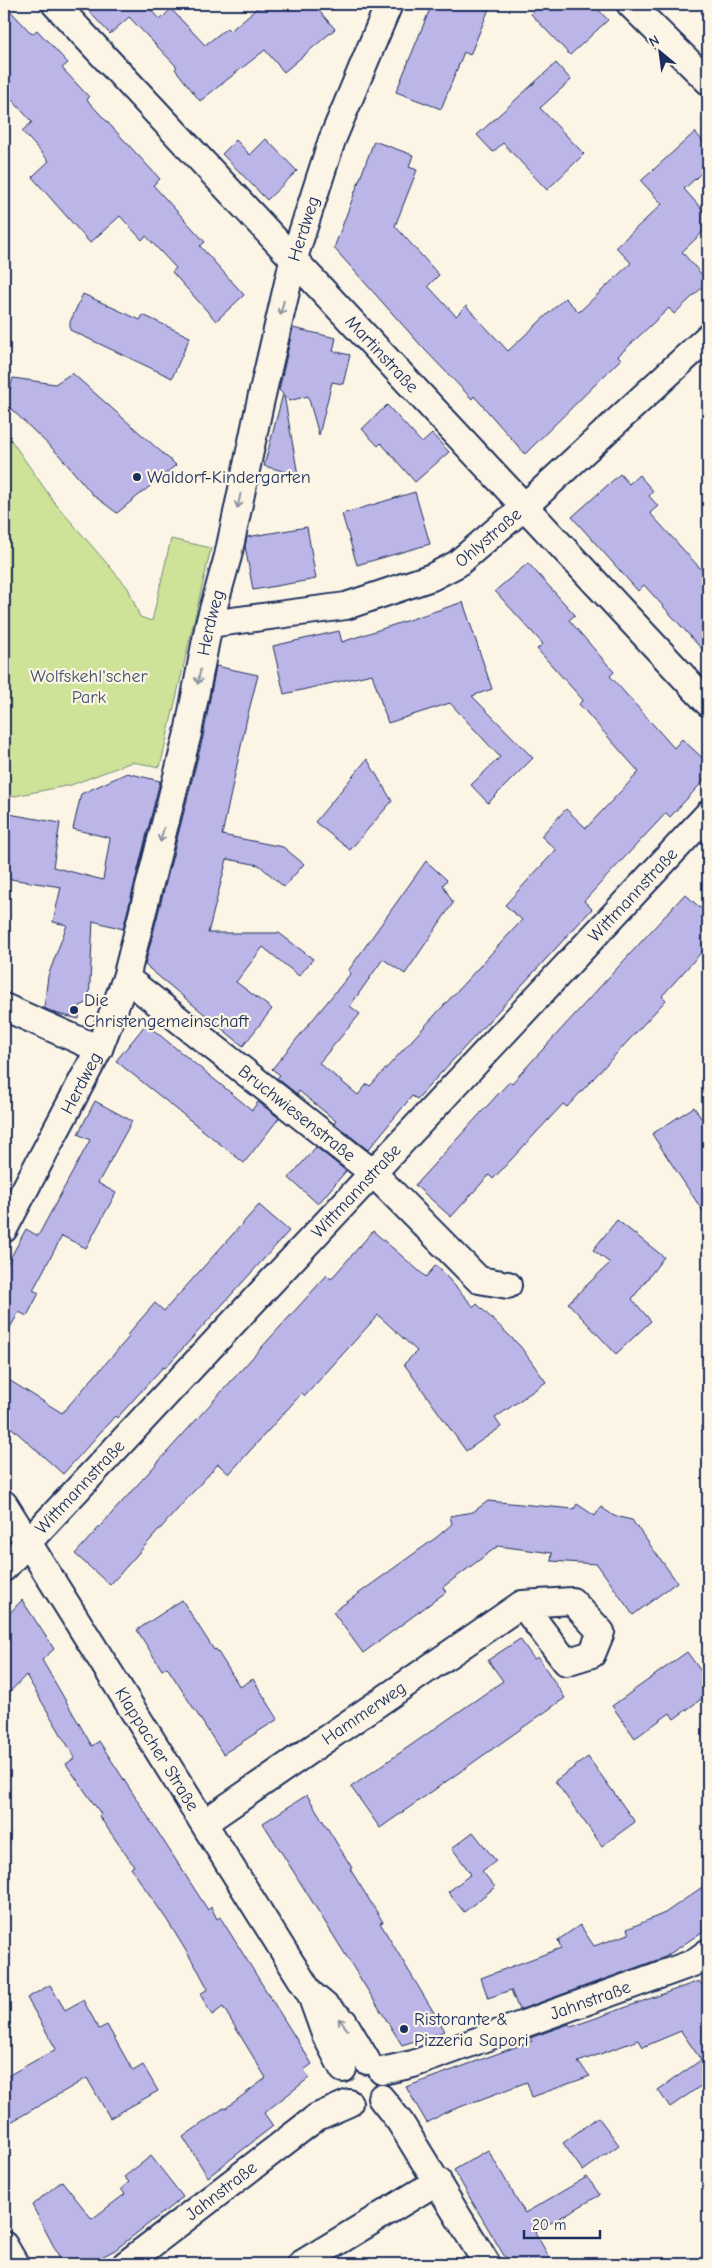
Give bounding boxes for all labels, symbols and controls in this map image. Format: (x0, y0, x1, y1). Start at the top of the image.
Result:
north arrow (634, 28, 684, 78)
text: N (646, 31, 662, 51)
street label: Herdweg (284, 193, 324, 264)
one-way arrow (277, 300, 286, 316)
street label: Martinstraße (340, 311, 423, 397)
place label: Waldorf-Kindergarten (147, 467, 311, 488)
marker: Waldorf-Kindergarten (131, 471, 143, 483)
one-way arrow (234, 493, 243, 509)
street label: Ohlystraße (451, 504, 526, 572)
street label: Herdweg (193, 587, 229, 657)
park label: Wolfskehl'scher Park (30, 666, 148, 708)
one-way arrow (194, 668, 203, 684)
one-way arrow (157, 826, 167, 842)
street label: Wittmannstraße (584, 844, 682, 947)
place label: Die Christengemeinschaft (84, 990, 250, 1032)
marker: Die Christengemeinschaft (68, 1004, 80, 1016)
street label: Herdweg (56, 1049, 106, 1118)
street label: Bruchwiesenstraße (234, 1061, 360, 1166)
street label: Wittmannstraße (307, 1140, 406, 1243)
street label: Wittmannstraße (31, 1436, 129, 1539)
street label: Hammerweg (318, 1677, 410, 1750)
street label: Klappacher Straße (110, 1684, 203, 1815)
street label: Jahnstraße (547, 1976, 633, 2025)
place label: Ristorante & Pizzeria Sapori (414, 2009, 528, 2051)
one-way arrow (338, 2018, 349, 2031)
marker: Ristorante & Pizzeria Sapori (398, 2023, 410, 2035)
street label: Jahnstraße (182, 2157, 261, 2225)
scale bar (524, 2208, 601, 2240)
text: 20 m (532, 2216, 566, 2234)

